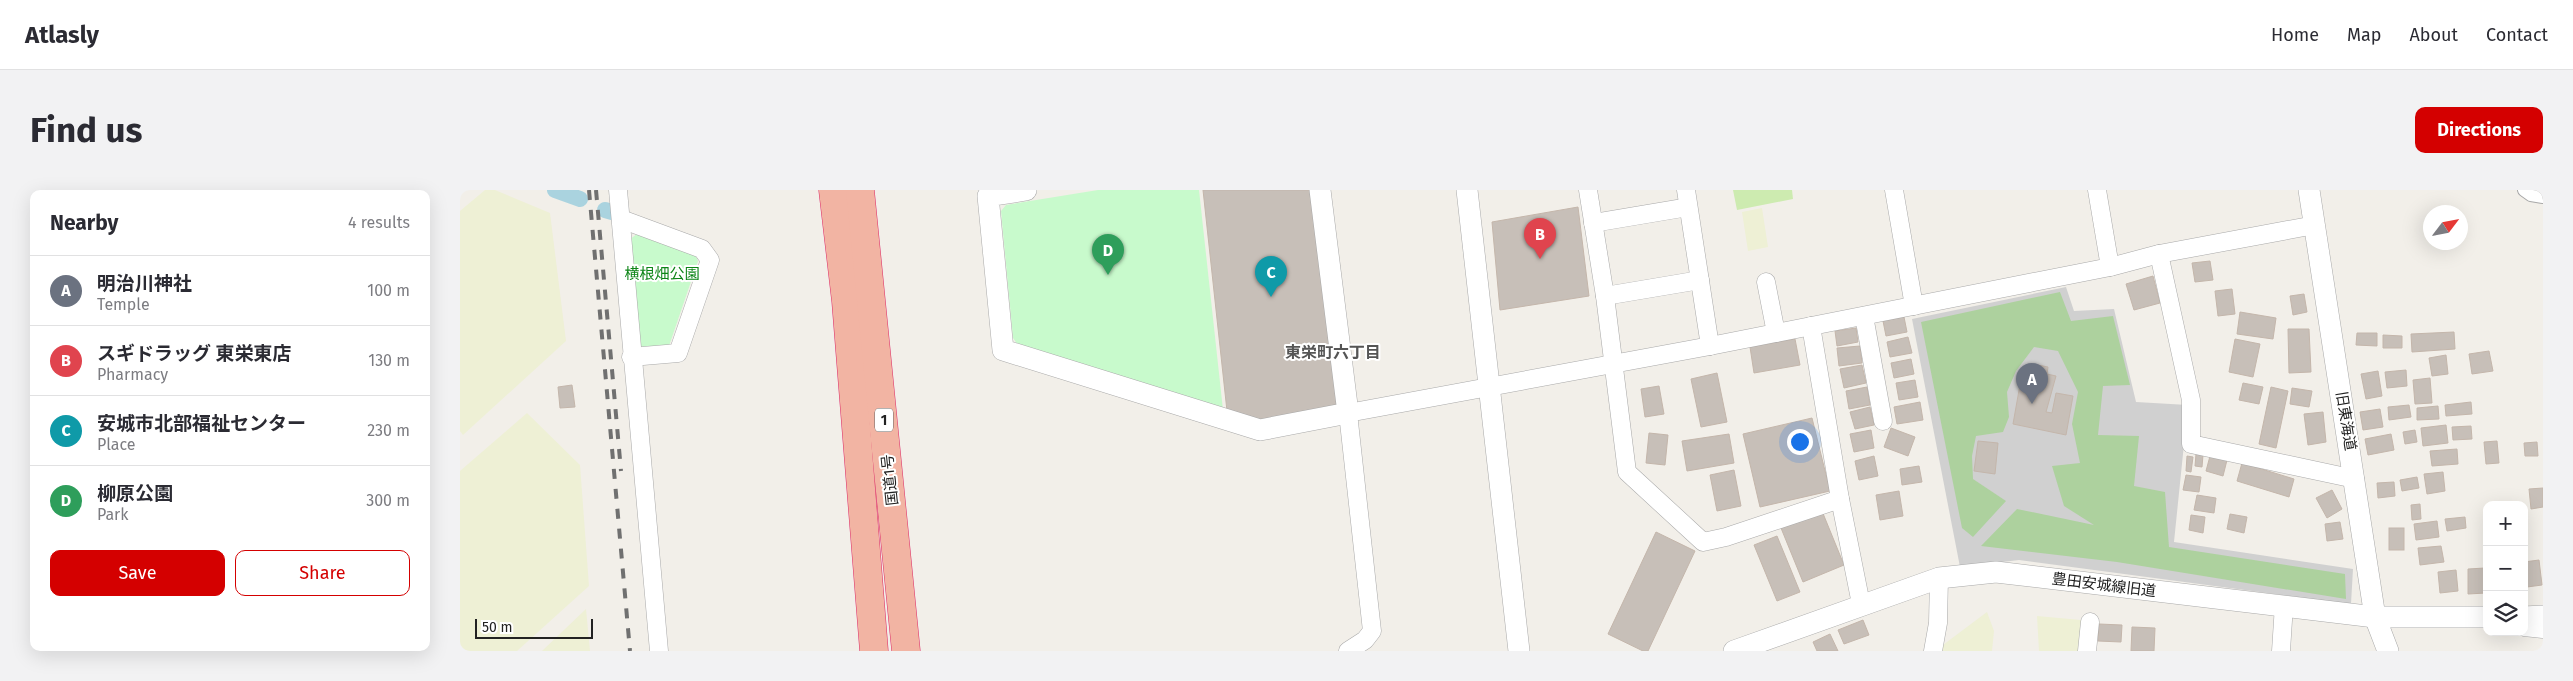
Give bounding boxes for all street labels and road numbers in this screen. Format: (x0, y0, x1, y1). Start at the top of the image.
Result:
street label: 旧東海道 (2332, 390, 2360, 452)
road number: 1 (875, 408, 893, 432)
street label: 国道1号 (878, 453, 902, 507)
street label: 豊田安城線旧道 (2051, 570, 2157, 600)

